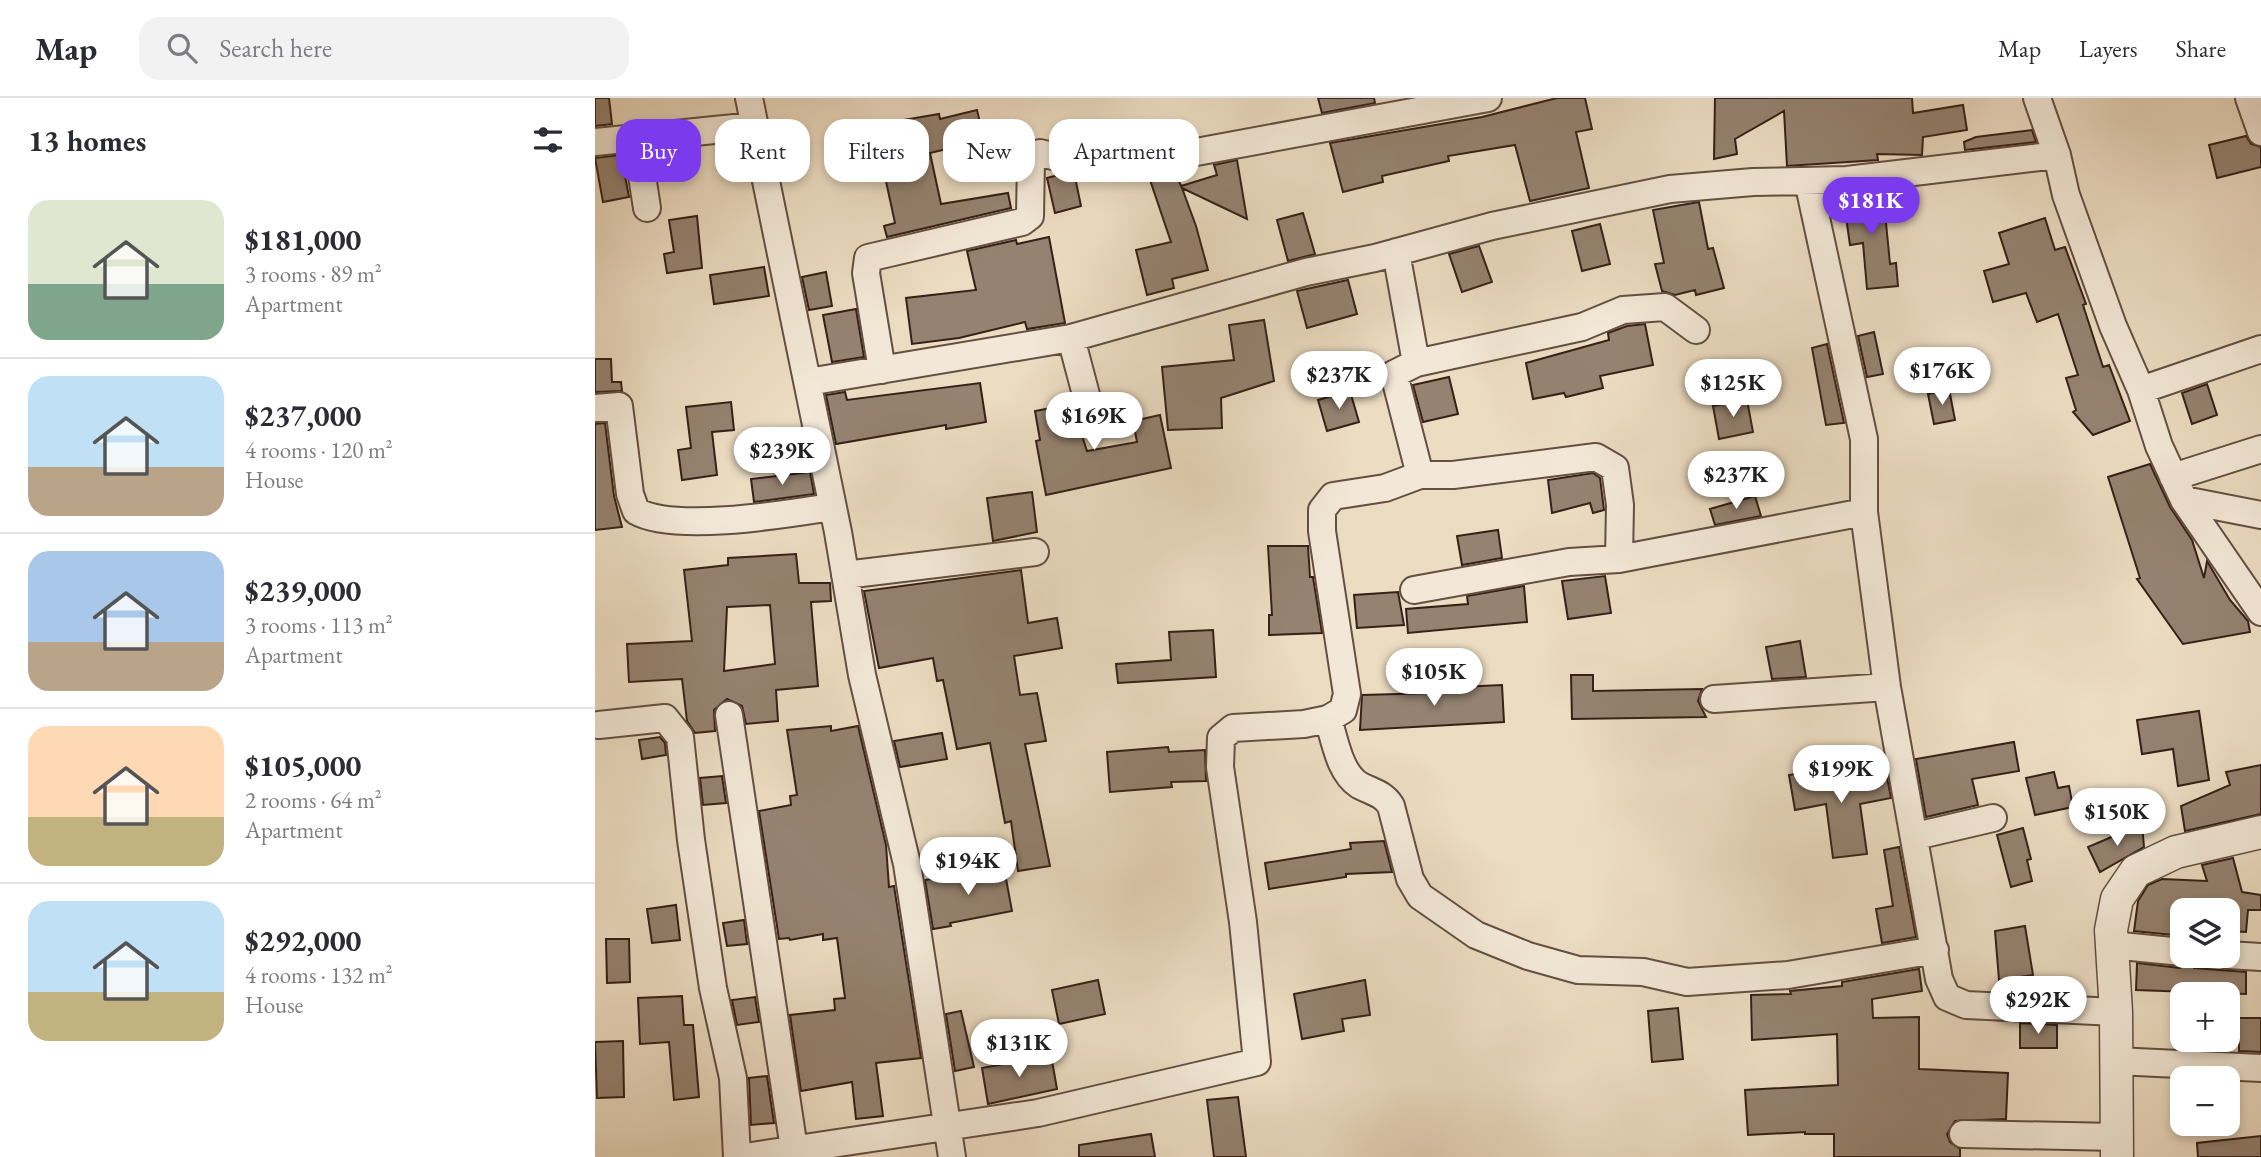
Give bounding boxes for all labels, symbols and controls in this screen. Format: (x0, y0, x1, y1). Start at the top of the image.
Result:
search box (139, 17, 629, 80)
text: Map (35, 27, 97, 70)
icon: search (163, 29, 201, 67)
text: Search here (219, 31, 332, 65)
text: Map (1998, 33, 2041, 64)
text: Layers (2079, 33, 2138, 64)
text: Share (2176, 33, 2226, 64)
chip: Buy (616, 119, 701, 182)
chip: Rent (715, 119, 810, 182)
chip: Filters (824, 119, 929, 182)
chip: New (943, 119, 1035, 182)
chip: Apartment (1049, 119, 1199, 182)
text: 13 homes (28, 121, 146, 160)
icon: filters (529, 121, 567, 159)
pin: $181K (1822, 178, 1920, 237)
text: $181K (1839, 185, 1903, 215)
text: $181,000 (245, 220, 361, 259)
icon: home (84, 228, 168, 312)
text: 3 rooms · 89 m² (245, 259, 382, 289)
text: Apartment (245, 289, 343, 319)
pin: $176K (1893, 348, 1991, 407)
pin: $237K (1290, 352, 1388, 411)
text: $176K (1910, 355, 1974, 385)
text: $237K (1307, 359, 1371, 389)
pin: $125K (1684, 360, 1782, 419)
text: $125K (1701, 367, 1765, 397)
pin: $169K (1045, 392, 1143, 452)
text: $237,000 (245, 396, 361, 435)
text: $169K (1062, 400, 1126, 430)
icon: home (84, 404, 168, 488)
pin: $239K (733, 428, 831, 487)
text: 4 rooms · 120 m² (245, 435, 393, 465)
text: $239K (750, 435, 814, 465)
pin: $237K (1687, 452, 1785, 511)
text: $237K (1704, 459, 1768, 489)
text: House (245, 465, 304, 495)
text: $239,000 (245, 571, 361, 610)
icon: home (84, 579, 168, 663)
text: 3 rooms · 113 m² (245, 610, 393, 640)
text: Apartment (245, 640, 343, 670)
pin: $105K (1385, 648, 1483, 708)
text: $105K (1402, 656, 1466, 686)
text: $105,000 (245, 746, 361, 785)
pin: $199K (1792, 746, 1890, 805)
text: $199K (1809, 753, 1873, 783)
icon: home (84, 754, 168, 838)
text: 2 rooms · 64 m² (245, 785, 382, 815)
pin: $150K (2068, 788, 2166, 848)
text: $150K (2085, 796, 2149, 826)
text: Apartment (245, 815, 343, 845)
pin: $194K (919, 838, 1017, 897)
text: $194K (936, 845, 1000, 875)
map controls (2170, 898, 2240, 1136)
button: layers (2170, 898, 2240, 968)
text: $292,000 (245, 921, 361, 960)
icon: home (84, 929, 168, 1013)
text: 4 rooms · 132 m² (245, 960, 393, 990)
pin: $292K (1989, 976, 2087, 1036)
button: + (2170, 982, 2240, 1052)
text: $292K (2006, 984, 2070, 1014)
text: House (245, 990, 304, 1020)
pin: $131K (970, 1020, 1068, 1079)
text: $131K (987, 1027, 1051, 1057)
button: − (2170, 1066, 2240, 1136)

